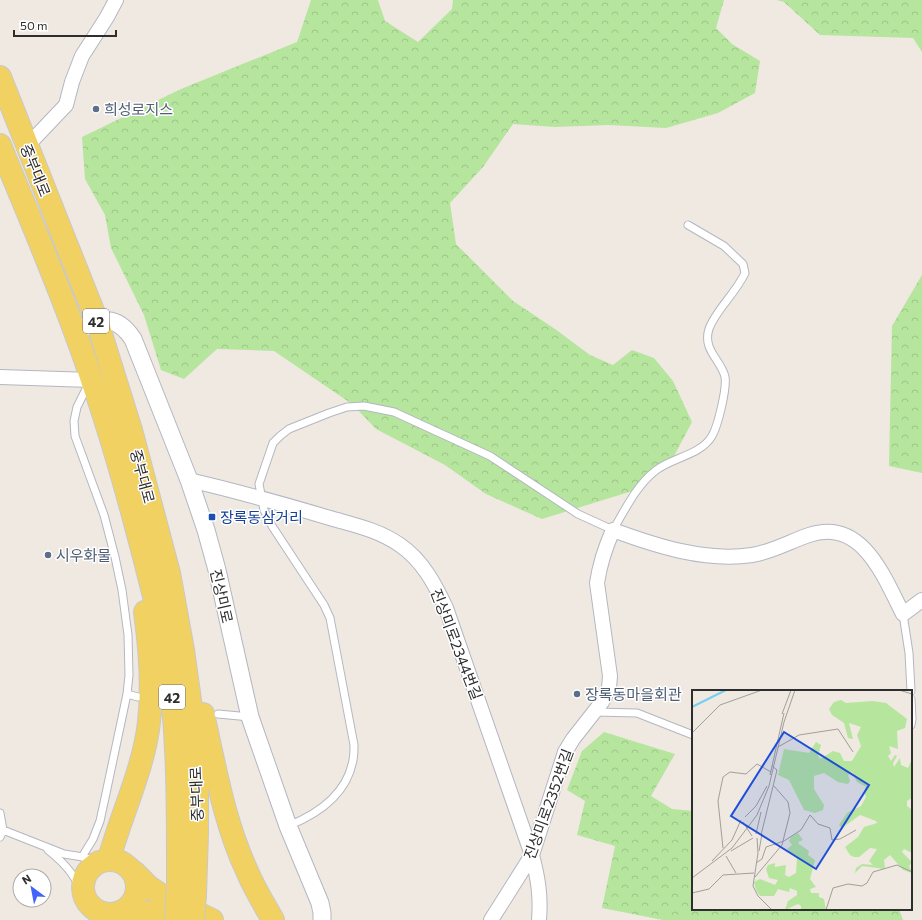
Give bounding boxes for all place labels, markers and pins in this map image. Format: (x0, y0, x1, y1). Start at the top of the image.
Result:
place label: 희성로지스 (104, 100, 173, 118)
marker: 희성로지스 (91, 104, 101, 114)
place label: 장록동삼거리 (220, 508, 303, 526)
marker: 장록동삼거리 (207, 512, 217, 522)
place label: 시우화물 (56, 546, 111, 564)
marker: 시우화물 (43, 550, 53, 560)
place label: 장록동마을회관 (585, 685, 682, 703)
marker: 장록동마을회관 (572, 689, 582, 699)

